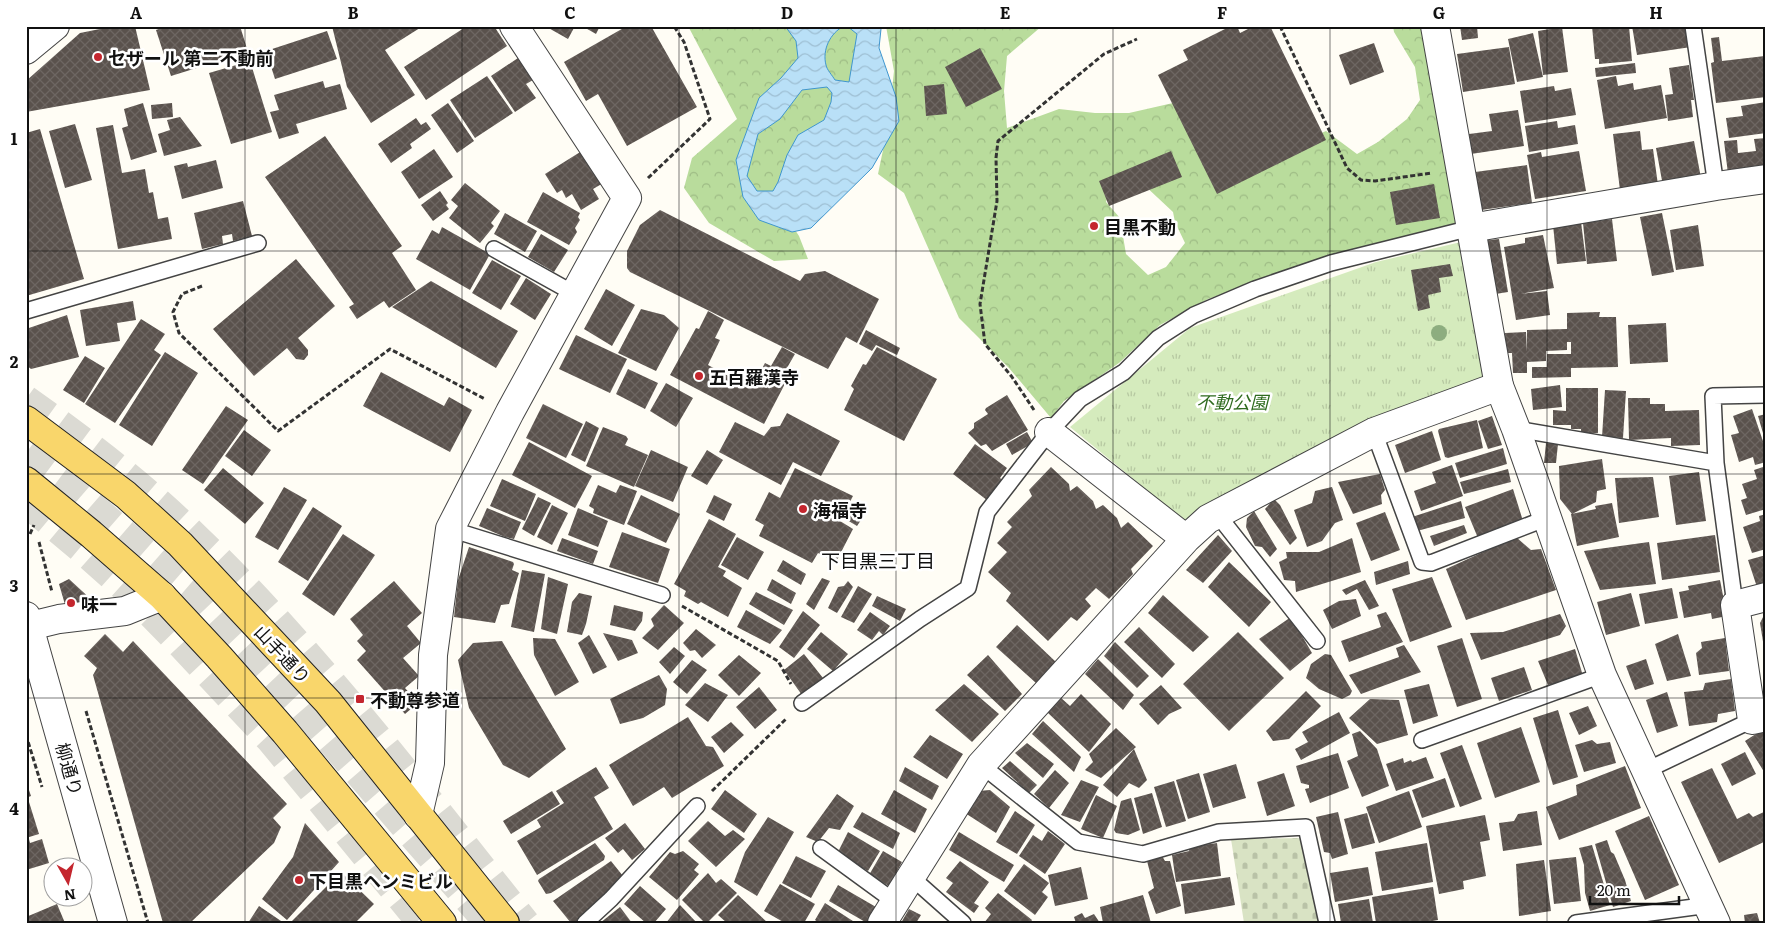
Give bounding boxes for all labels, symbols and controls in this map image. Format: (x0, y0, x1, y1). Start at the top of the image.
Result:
text: A (130, 0, 142, 24)
text: B (347, 0, 359, 24)
text: C (564, 0, 576, 24)
text: D (781, 0, 793, 24)
text: E (1000, 0, 1011, 24)
text: F (1217, 0, 1227, 24)
text: G (1433, 0, 1445, 24)
text: H (1649, 0, 1663, 24)
place label: セザール 第二不動前 (108, 44, 274, 71)
marker: セザール 第二不動前 (92, 51, 104, 63)
text: 1 (11, 126, 18, 150)
place label: 目黒不動 (1104, 213, 1176, 240)
marker: 目黒不動 (1088, 220, 1100, 232)
text: 2 (10, 349, 19, 373)
place label: 五百羅漢寺 (709, 363, 799, 390)
marker: 五百羅漢寺 (693, 370, 705, 382)
park label: 不動公園 (1196, 388, 1271, 415)
place label: 海福寺 (813, 496, 867, 523)
marker: 海福寺 (797, 503, 809, 515)
district label: 下目黒三丁目 (821, 546, 935, 574)
text: 3 (10, 573, 19, 597)
place label: 味一 (81, 590, 117, 617)
marker: 味一 (65, 597, 77, 609)
street label: 山手通り (249, 618, 317, 690)
place label: 不動尊参道 (370, 686, 460, 713)
marker: 不動尊参道 (354, 693, 366, 705)
street label: 柳通り (50, 739, 90, 799)
text: 4 (9, 796, 19, 820)
north arrow (42, 856, 92, 906)
place label: 下目黒ヘンミビル (309, 867, 453, 894)
marker: 下目黒ヘンミビル (293, 874, 305, 886)
scale bar (1590, 874, 1678, 906)
text: 20 m (1597, 878, 1631, 901)
text: N (62, 885, 77, 907)

